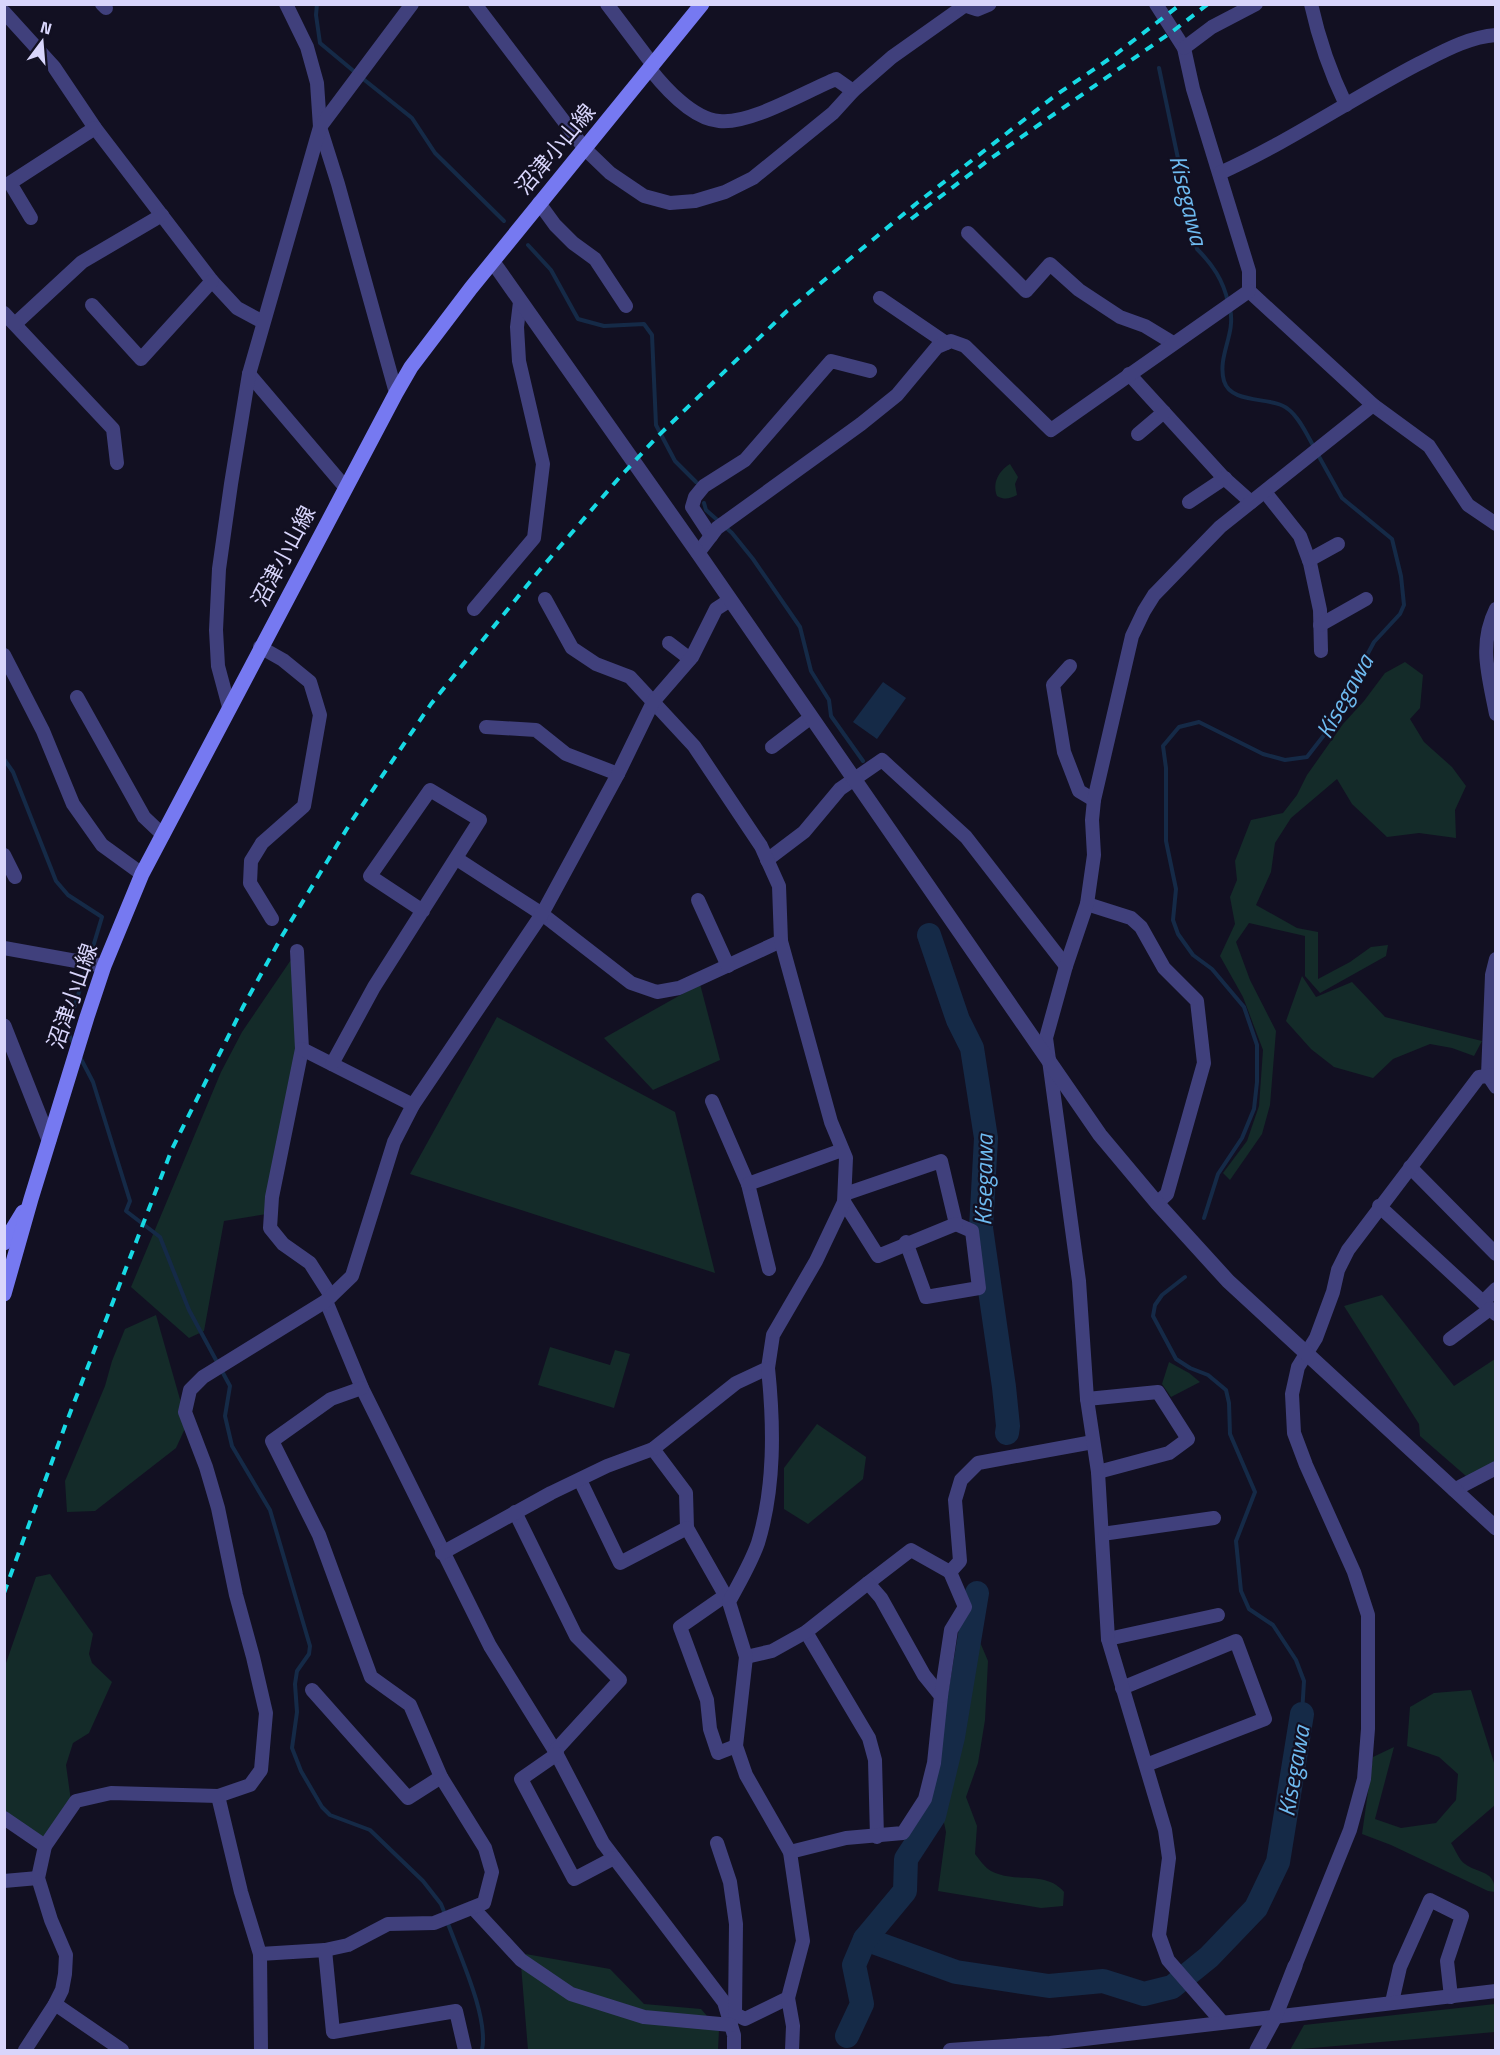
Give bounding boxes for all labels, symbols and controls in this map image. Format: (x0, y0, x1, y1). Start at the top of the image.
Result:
north arrow (12, 12, 72, 72)
text: N (37, 15, 55, 41)
street label: 沼津小山線 (507, 96, 603, 202)
water label: Kisegawa (1160, 151, 1218, 251)
street label: 沼津小山線 (242, 499, 324, 613)
water label: Kisegawa (1306, 646, 1383, 745)
street label: 沼津小山線 (38, 938, 106, 1054)
water label: Kisegawa (964, 1132, 1002, 1226)
water label: Kisegawa (1267, 1721, 1319, 1819)

